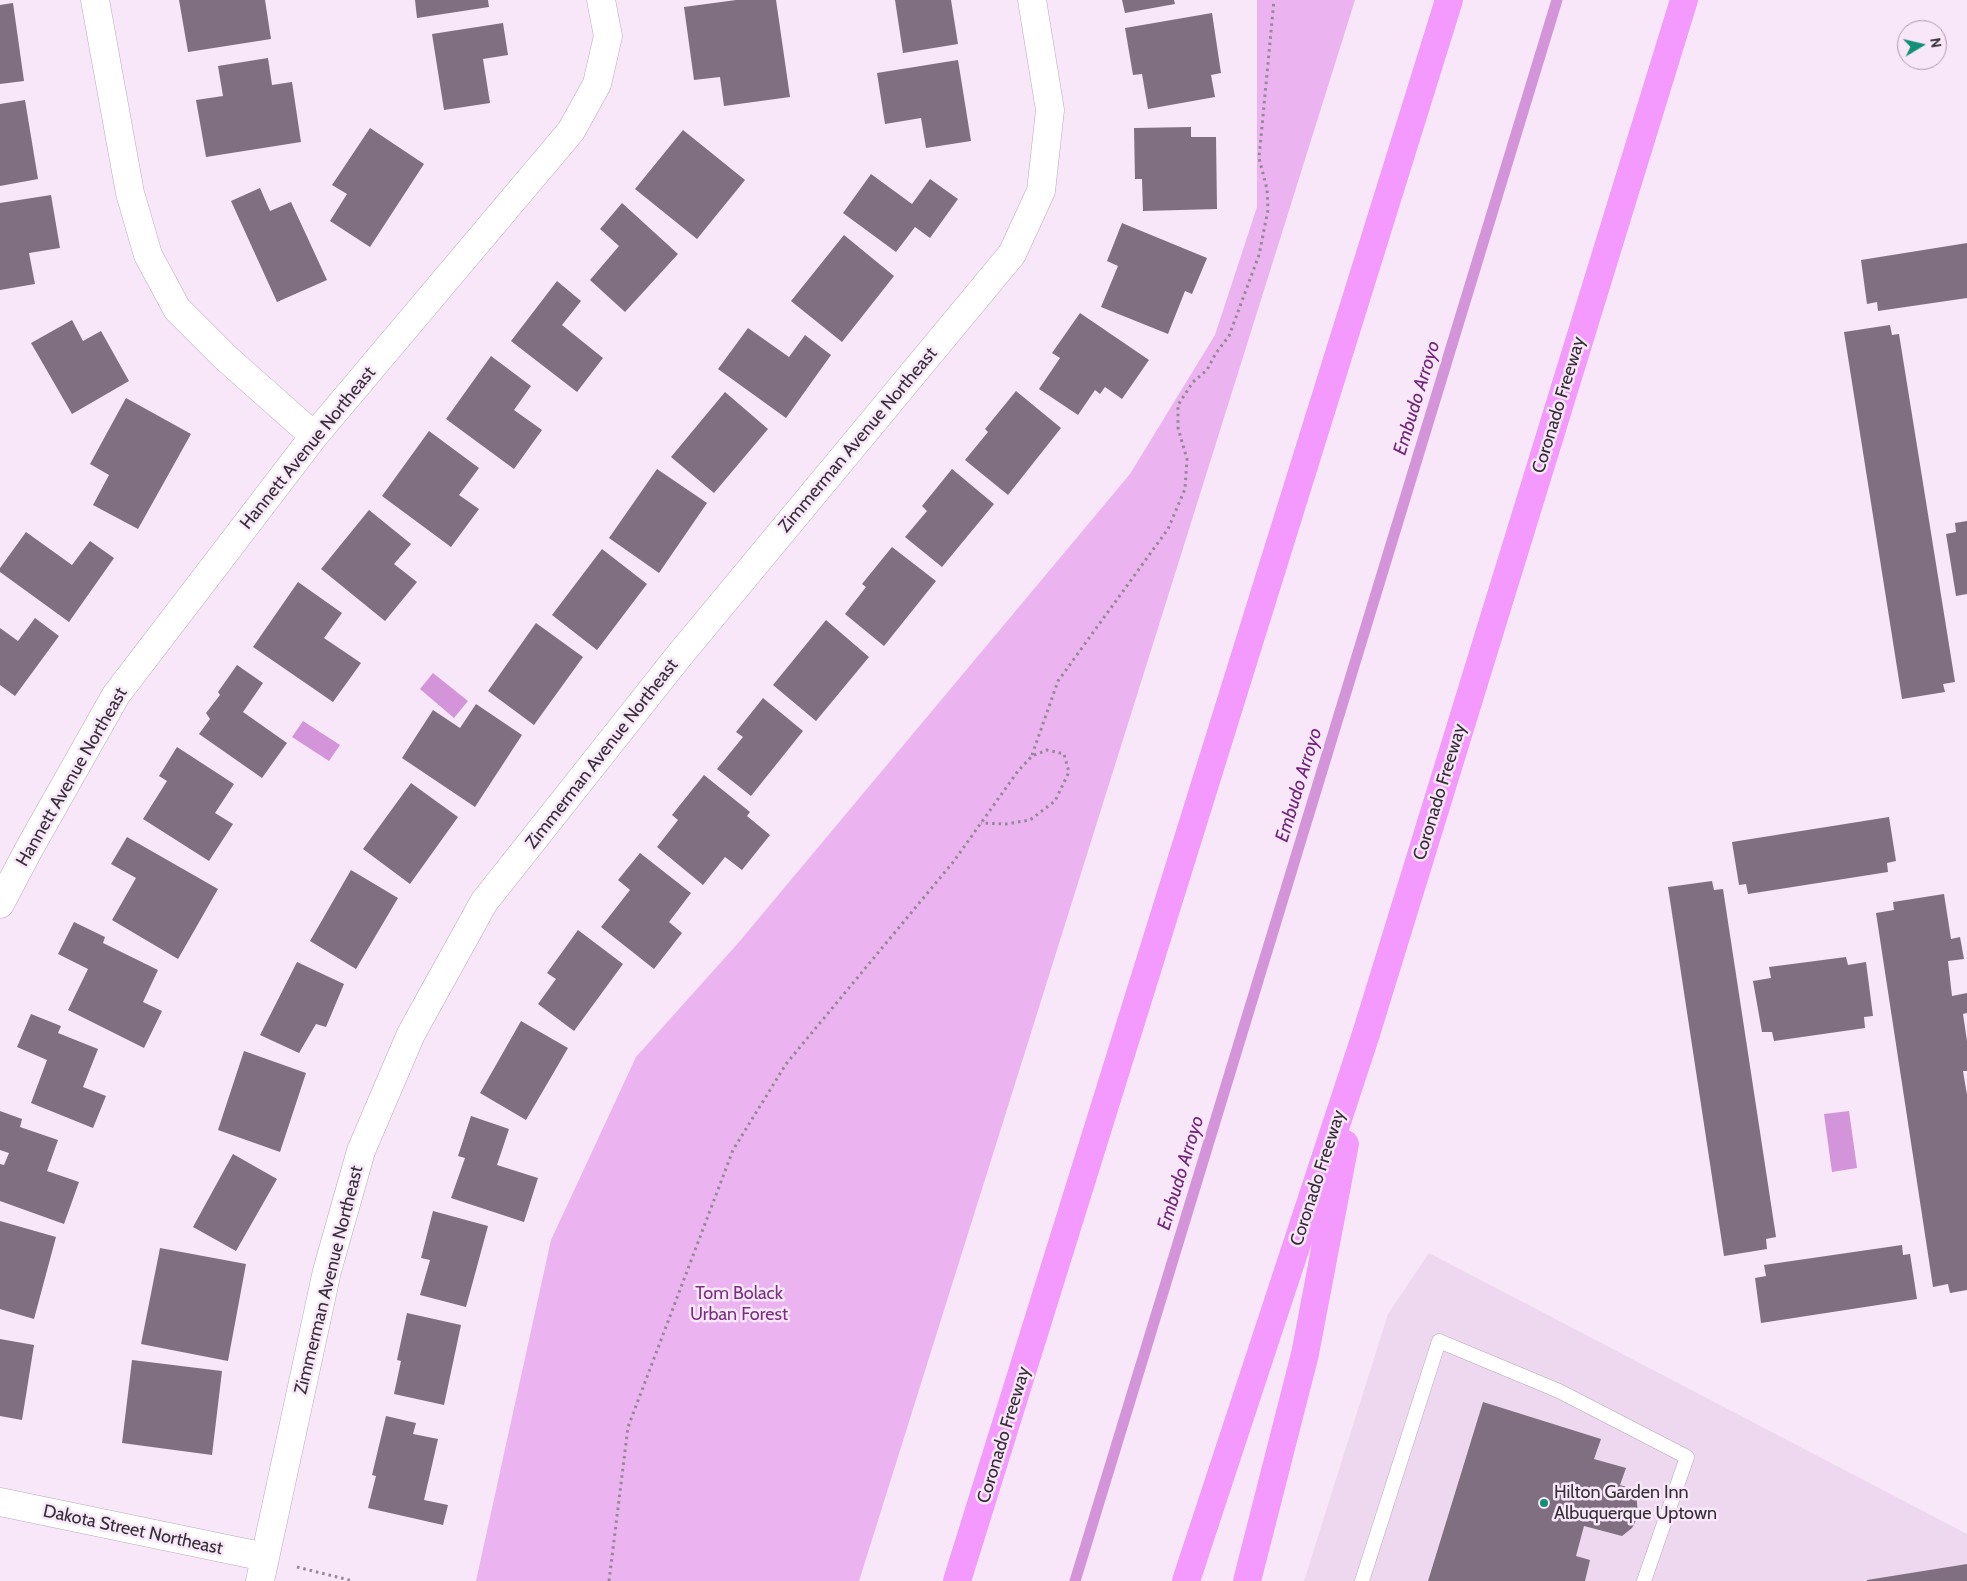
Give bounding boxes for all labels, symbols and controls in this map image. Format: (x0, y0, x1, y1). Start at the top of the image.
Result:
north arrow (1897, 20, 1947, 70)
text: N (1926, 37, 1945, 49)
street label: Coronado Freeway (1528, 334, 1590, 476)
water label: Embudo Arroyo (1389, 338, 1445, 458)
street label: Zimmerman Avenue Northeast (774, 343, 942, 537)
street label: Hannett Avenue Northeast (236, 362, 380, 534)
street label: Zimmerman Avenue Northeast (521, 655, 683, 853)
street label: Hannett Avenue Northeast (12, 684, 132, 870)
street label: Coronado Freeway (1409, 721, 1471, 863)
water label: Embudo Arroyo (1271, 725, 1327, 845)
street label: Coronado Freeway (1286, 1107, 1350, 1249)
water label: Embudo Arroyo (1153, 1113, 1209, 1233)
street label: Zimmerman Avenue Northeast (290, 1163, 368, 1397)
park label: Tom Bolack Urban Forest (690, 1283, 788, 1326)
street label: Coronado Freeway (973, 1364, 1035, 1506)
place label: Hilton Garden Inn Albuquerque Uptown (1554, 1482, 1717, 1525)
marker: Hilton Garden Inn Albuquerque Uptown (1538, 1497, 1550, 1509)
street label: Dakota Street Northeast (41, 1500, 225, 1560)

